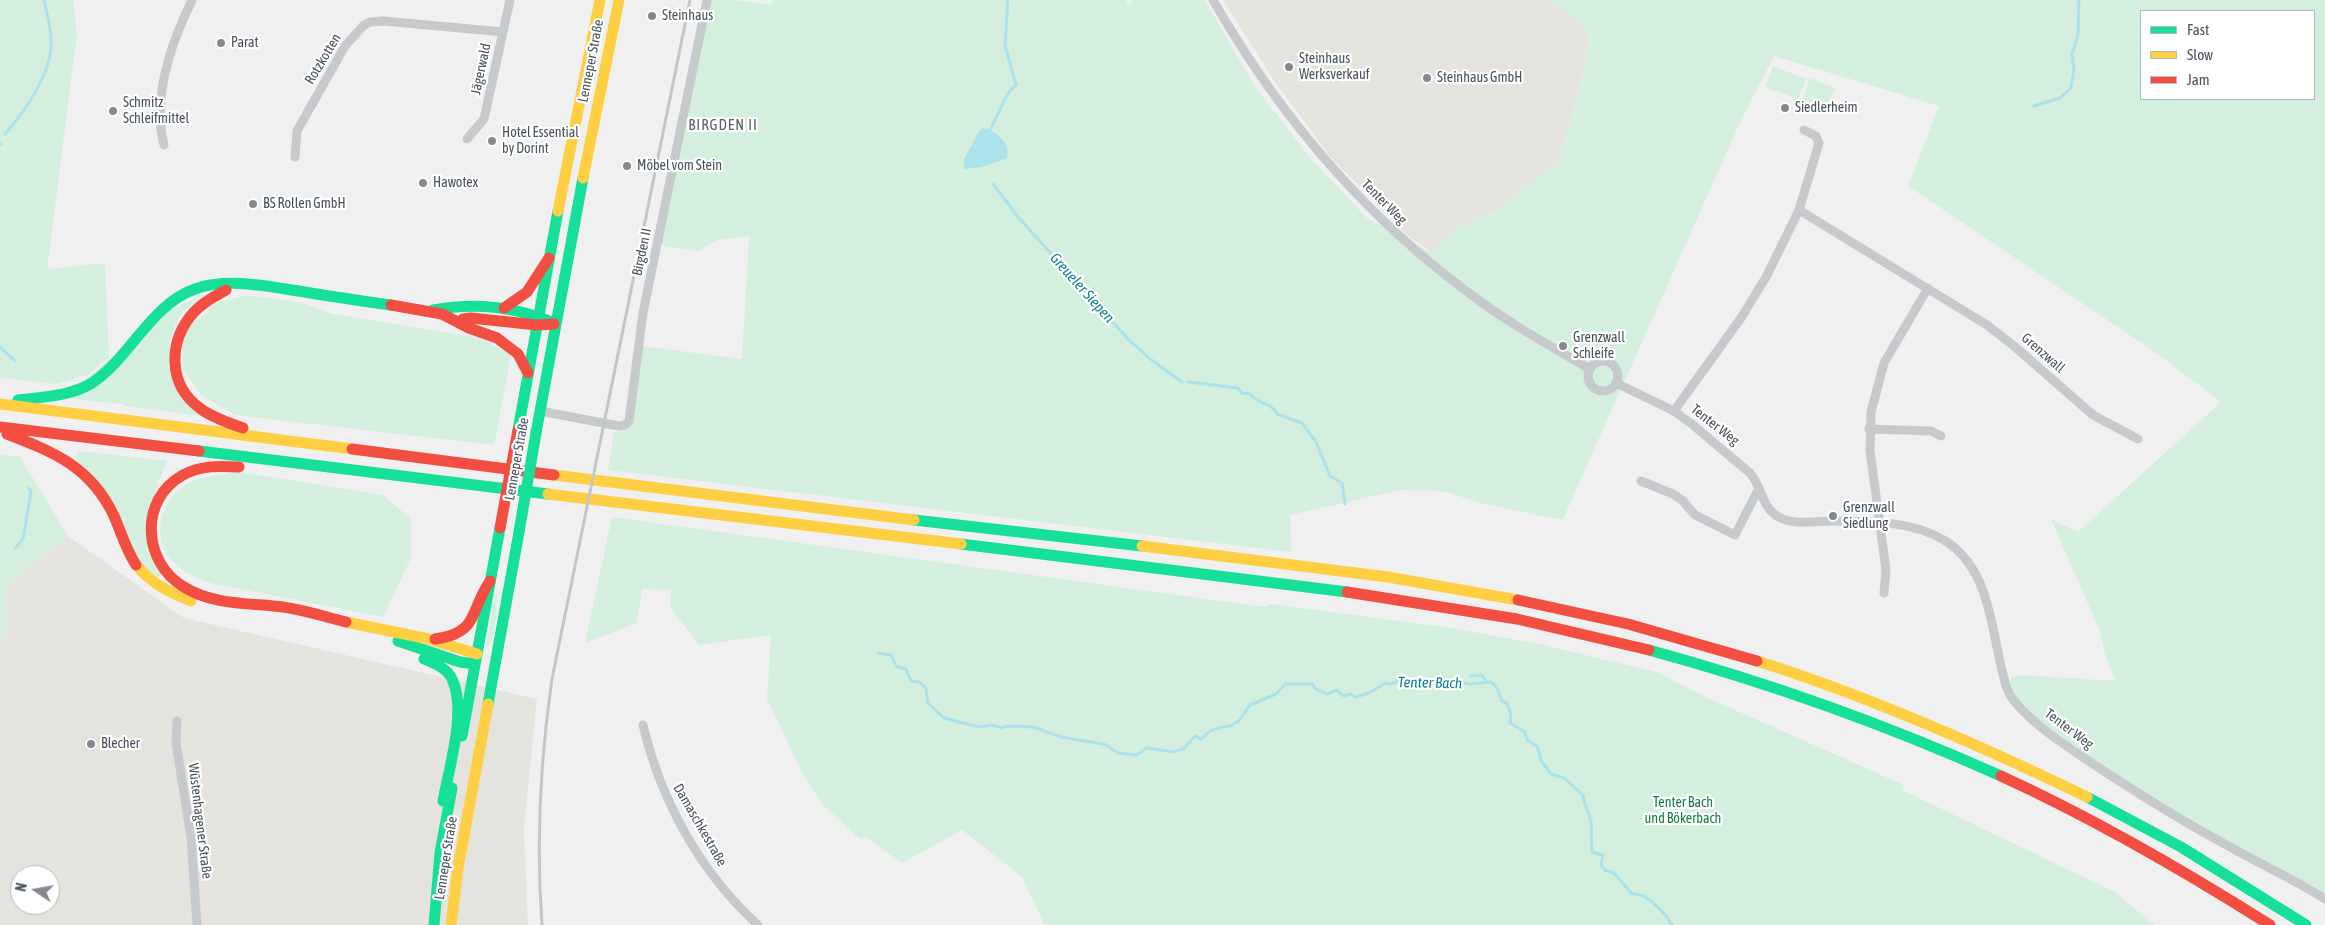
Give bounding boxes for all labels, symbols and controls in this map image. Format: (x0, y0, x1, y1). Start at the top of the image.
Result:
place label: Steinhaus (662, 8, 713, 24)
marker: Steinhaus (646, 10, 658, 22)
legend (2140, 10, 2315, 100)
street label: Lenneper Straße (575, 18, 607, 104)
text: Fast (2187, 21, 2209, 38)
street label: Rotzkotten (301, 31, 345, 87)
place label: Parat (231, 35, 258, 51)
marker: Parat (215, 37, 227, 49)
street label: Jägerwald (467, 42, 495, 96)
text: Slow (2187, 46, 2213, 63)
place label: Steinhaus Werksverkauf (1299, 51, 1370, 84)
marker: Steinhaus Werksverkauf (1283, 61, 1295, 73)
place label: Steinhaus GmbH (1437, 70, 1522, 86)
text: Jam (2187, 71, 2210, 88)
marker: Steinhaus GmbH (1421, 72, 1433, 84)
place label: Schmitz Schleifmittel (123, 95, 189, 128)
place label: Siedlerheim (1795, 100, 1858, 116)
marker: Siedlerheim (1779, 102, 1791, 114)
marker: Schmitz Schleifmittel (107, 105, 119, 117)
district label: BIRGDEN II (687, 116, 759, 134)
place label: Hotel Essential by Dorint (502, 125, 579, 158)
marker: Hotel Essential by Dorint (486, 135, 498, 147)
place label: Möbel vom Stein (637, 158, 722, 174)
marker: Möbel vom Stein (621, 160, 633, 172)
place label: Hawotex (433, 175, 478, 191)
street label: Tenter Weg (1358, 176, 1410, 228)
marker: Hawotex (417, 177, 429, 189)
place label: BS Rollen GmbH (263, 196, 346, 212)
marker: BS Rollen GmbH (247, 198, 259, 210)
street label: Birgden II (629, 227, 655, 277)
water label: Greueler Siepen (1046, 249, 1118, 327)
place label: Grenzwall Schleife (1573, 330, 1625, 362)
street label: Grenzwall (2018, 330, 2068, 376)
marker: Grenzwall Schleife (1557, 340, 1569, 352)
street label: Tenter Weg (1687, 401, 1743, 449)
street label: Lenneper Straße (501, 416, 533, 502)
place label: Grenzwall Siedlung (1843, 500, 1895, 532)
marker: Grenzwall Siedlung (1827, 510, 1839, 522)
water label: Tenter Bach (1398, 673, 1462, 693)
street label: Tenter Weg (2041, 705, 2097, 753)
place label: Blecher (101, 736, 140, 752)
marker: Blecher (85, 738, 97, 750)
street label: Wüstenhagener Straße (185, 762, 215, 880)
street label: Damaschkestraße (670, 781, 730, 869)
park label: Tenter Bach und Bökerbach (1645, 795, 1721, 828)
street label: Lenneper Straße (431, 815, 461, 901)
north arrow (10, 865, 60, 915)
text: N (13, 881, 30, 893)

